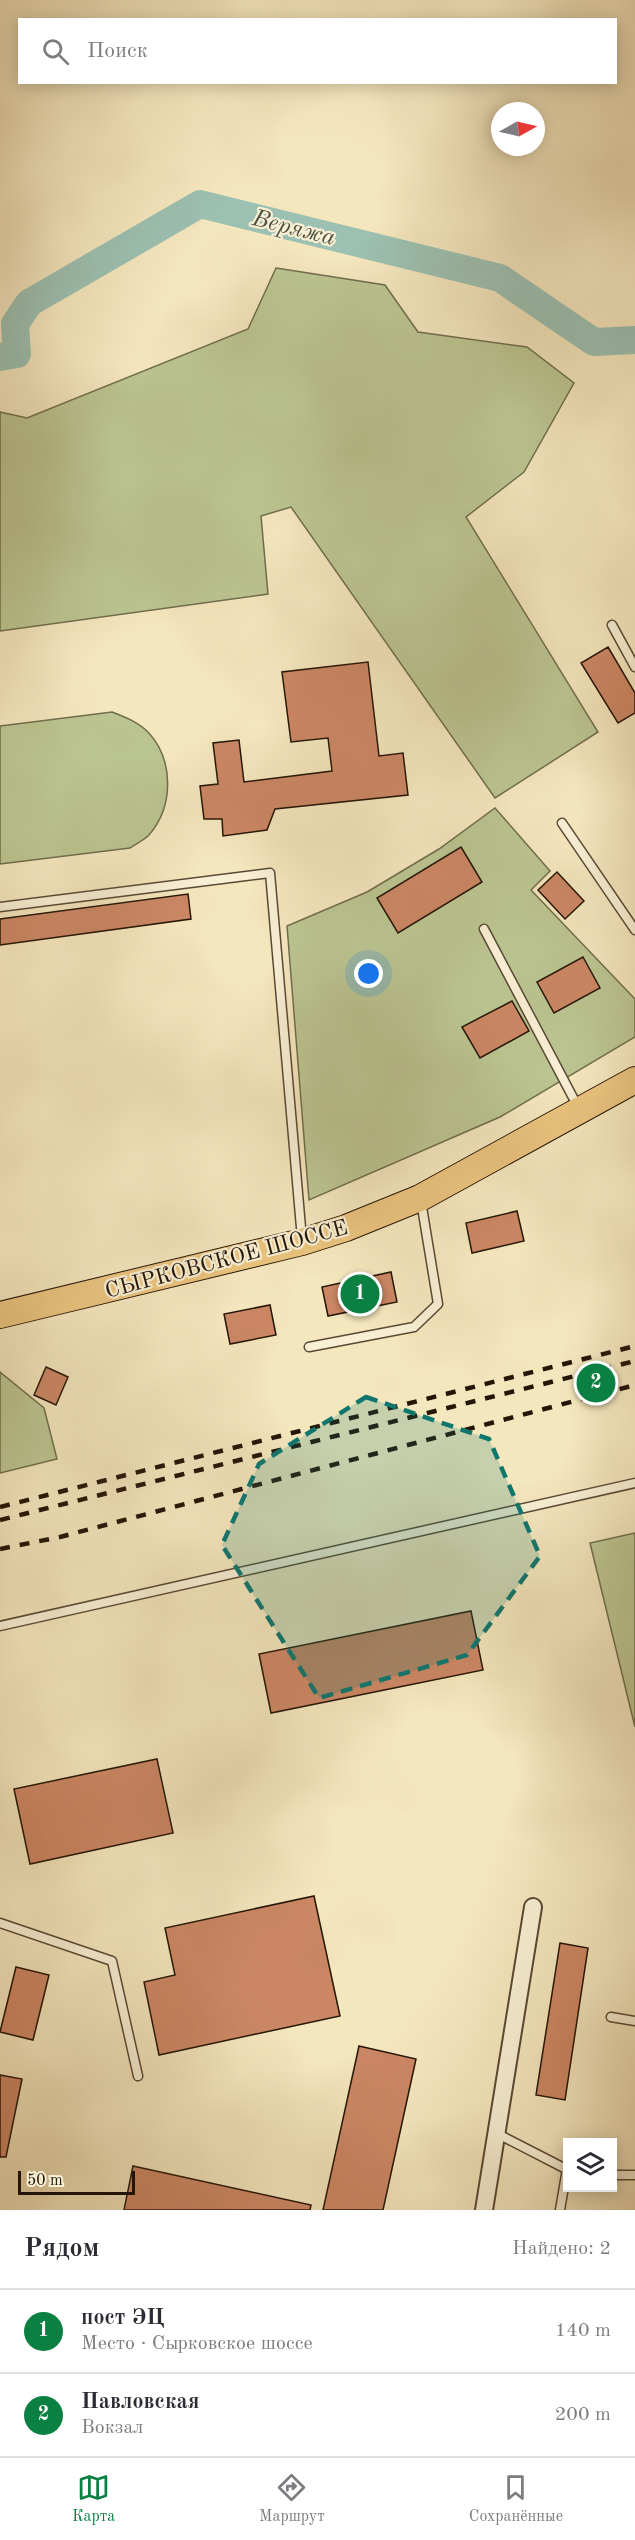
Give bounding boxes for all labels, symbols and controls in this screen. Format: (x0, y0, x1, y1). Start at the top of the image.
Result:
search box (18, 18, 617, 84)
icon: search (39, 35, 72, 68)
text: Поиск (87, 40, 148, 62)
north arrow (491, 102, 545, 156)
water label: Веряжа (248, 207, 338, 251)
your location (354, 959, 383, 988)
street label: СЫРКОВСКОЕ ШОССЕ (103, 1217, 350, 1303)
pin: 1 (340, 1272, 380, 1316)
pin: 2 (576, 1360, 616, 1406)
map controls (563, 2138, 617, 2192)
button: layers (563, 2138, 617, 2192)
scale bar (18, 2168, 135, 2196)
text: 50 m (27, 2173, 63, 2189)
text: Рядом (24, 2236, 99, 2262)
text: Найдено: 2 (512, 2239, 611, 2259)
text: пост ЭЦ (81, 2307, 165, 2329)
text: 1 (38, 2321, 49, 2341)
text: 140 m (555, 2321, 611, 2341)
text: Место · Сырковское шоссе (81, 2334, 313, 2354)
text: Павловская (81, 2391, 199, 2413)
text: 2 (38, 2405, 49, 2425)
text: 200 m (555, 2405, 611, 2425)
text: Вокзал (81, 2418, 143, 2438)
tab: Карта (72, 2471, 115, 2527)
tab: Маршрут (259, 2471, 325, 2527)
tab: Сохранённые (469, 2471, 563, 2527)

